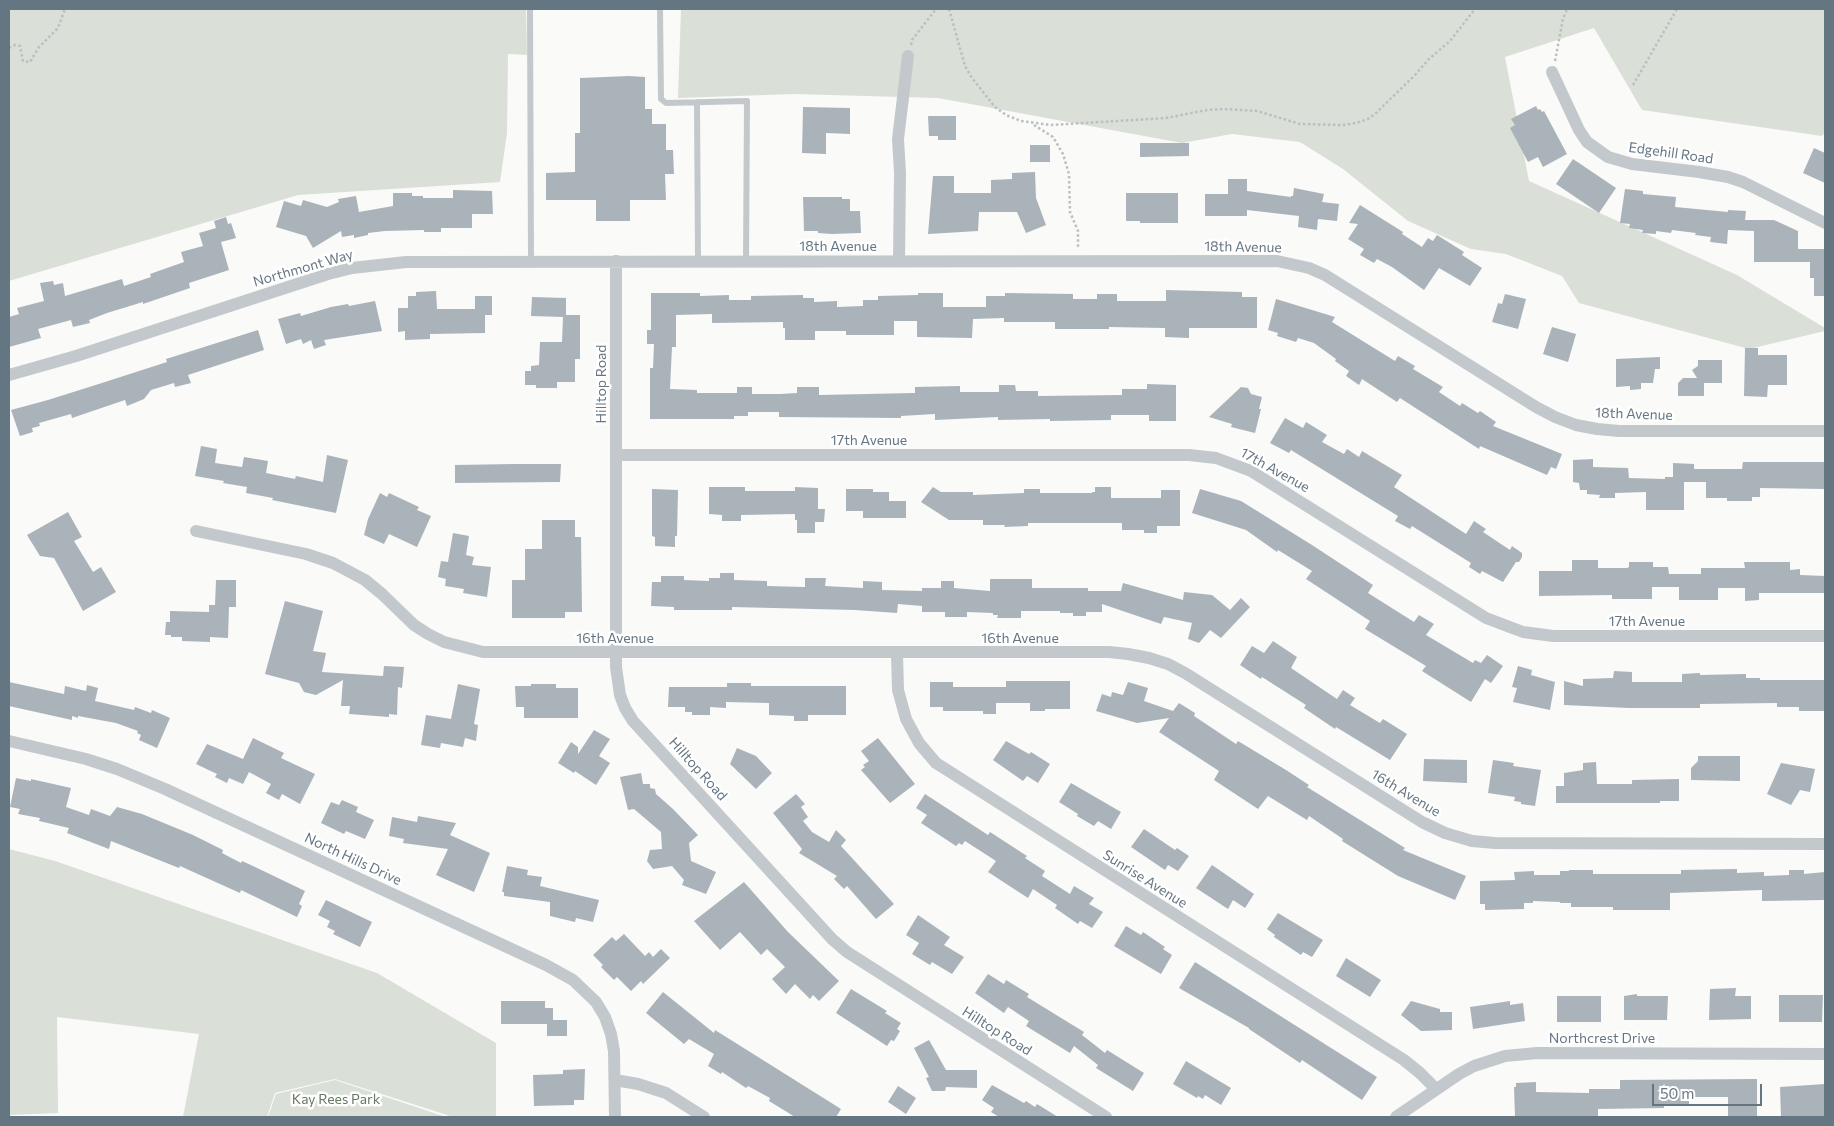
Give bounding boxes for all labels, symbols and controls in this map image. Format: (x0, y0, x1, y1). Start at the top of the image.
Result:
street label: Edgehill Road (1628, 139, 1714, 167)
street label: 18th Avenue (799, 238, 877, 254)
street label: 18th Avenue (1204, 238, 1282, 256)
street label: Northmont Way (251, 246, 355, 290)
street label: Hilltop Road (593, 345, 609, 423)
street label: 18th Avenue (1595, 404, 1673, 424)
street label: 17th Avenue (831, 432, 907, 448)
street label: 17th Avenue (1237, 444, 1313, 496)
street label: 17th Avenue (1609, 613, 1685, 629)
street label: 16th Avenue (576, 630, 654, 646)
street label: 16th Avenue (981, 630, 1059, 646)
street label: Hilltop Road (665, 734, 731, 804)
street label: 16th Avenue (1368, 766, 1444, 820)
street label: North Hills Drive (302, 829, 404, 889)
street label: Sunrise Avenue (1100, 846, 1190, 912)
street label: Hilltop Road (959, 1003, 1035, 1059)
street label: Northcrest Drive (1549, 1030, 1655, 1046)
scale bar (1654, 1074, 1764, 1106)
text: 50 m (1660, 1084, 1694, 1102)
park label: Kay Rees Park (292, 1091, 380, 1107)

